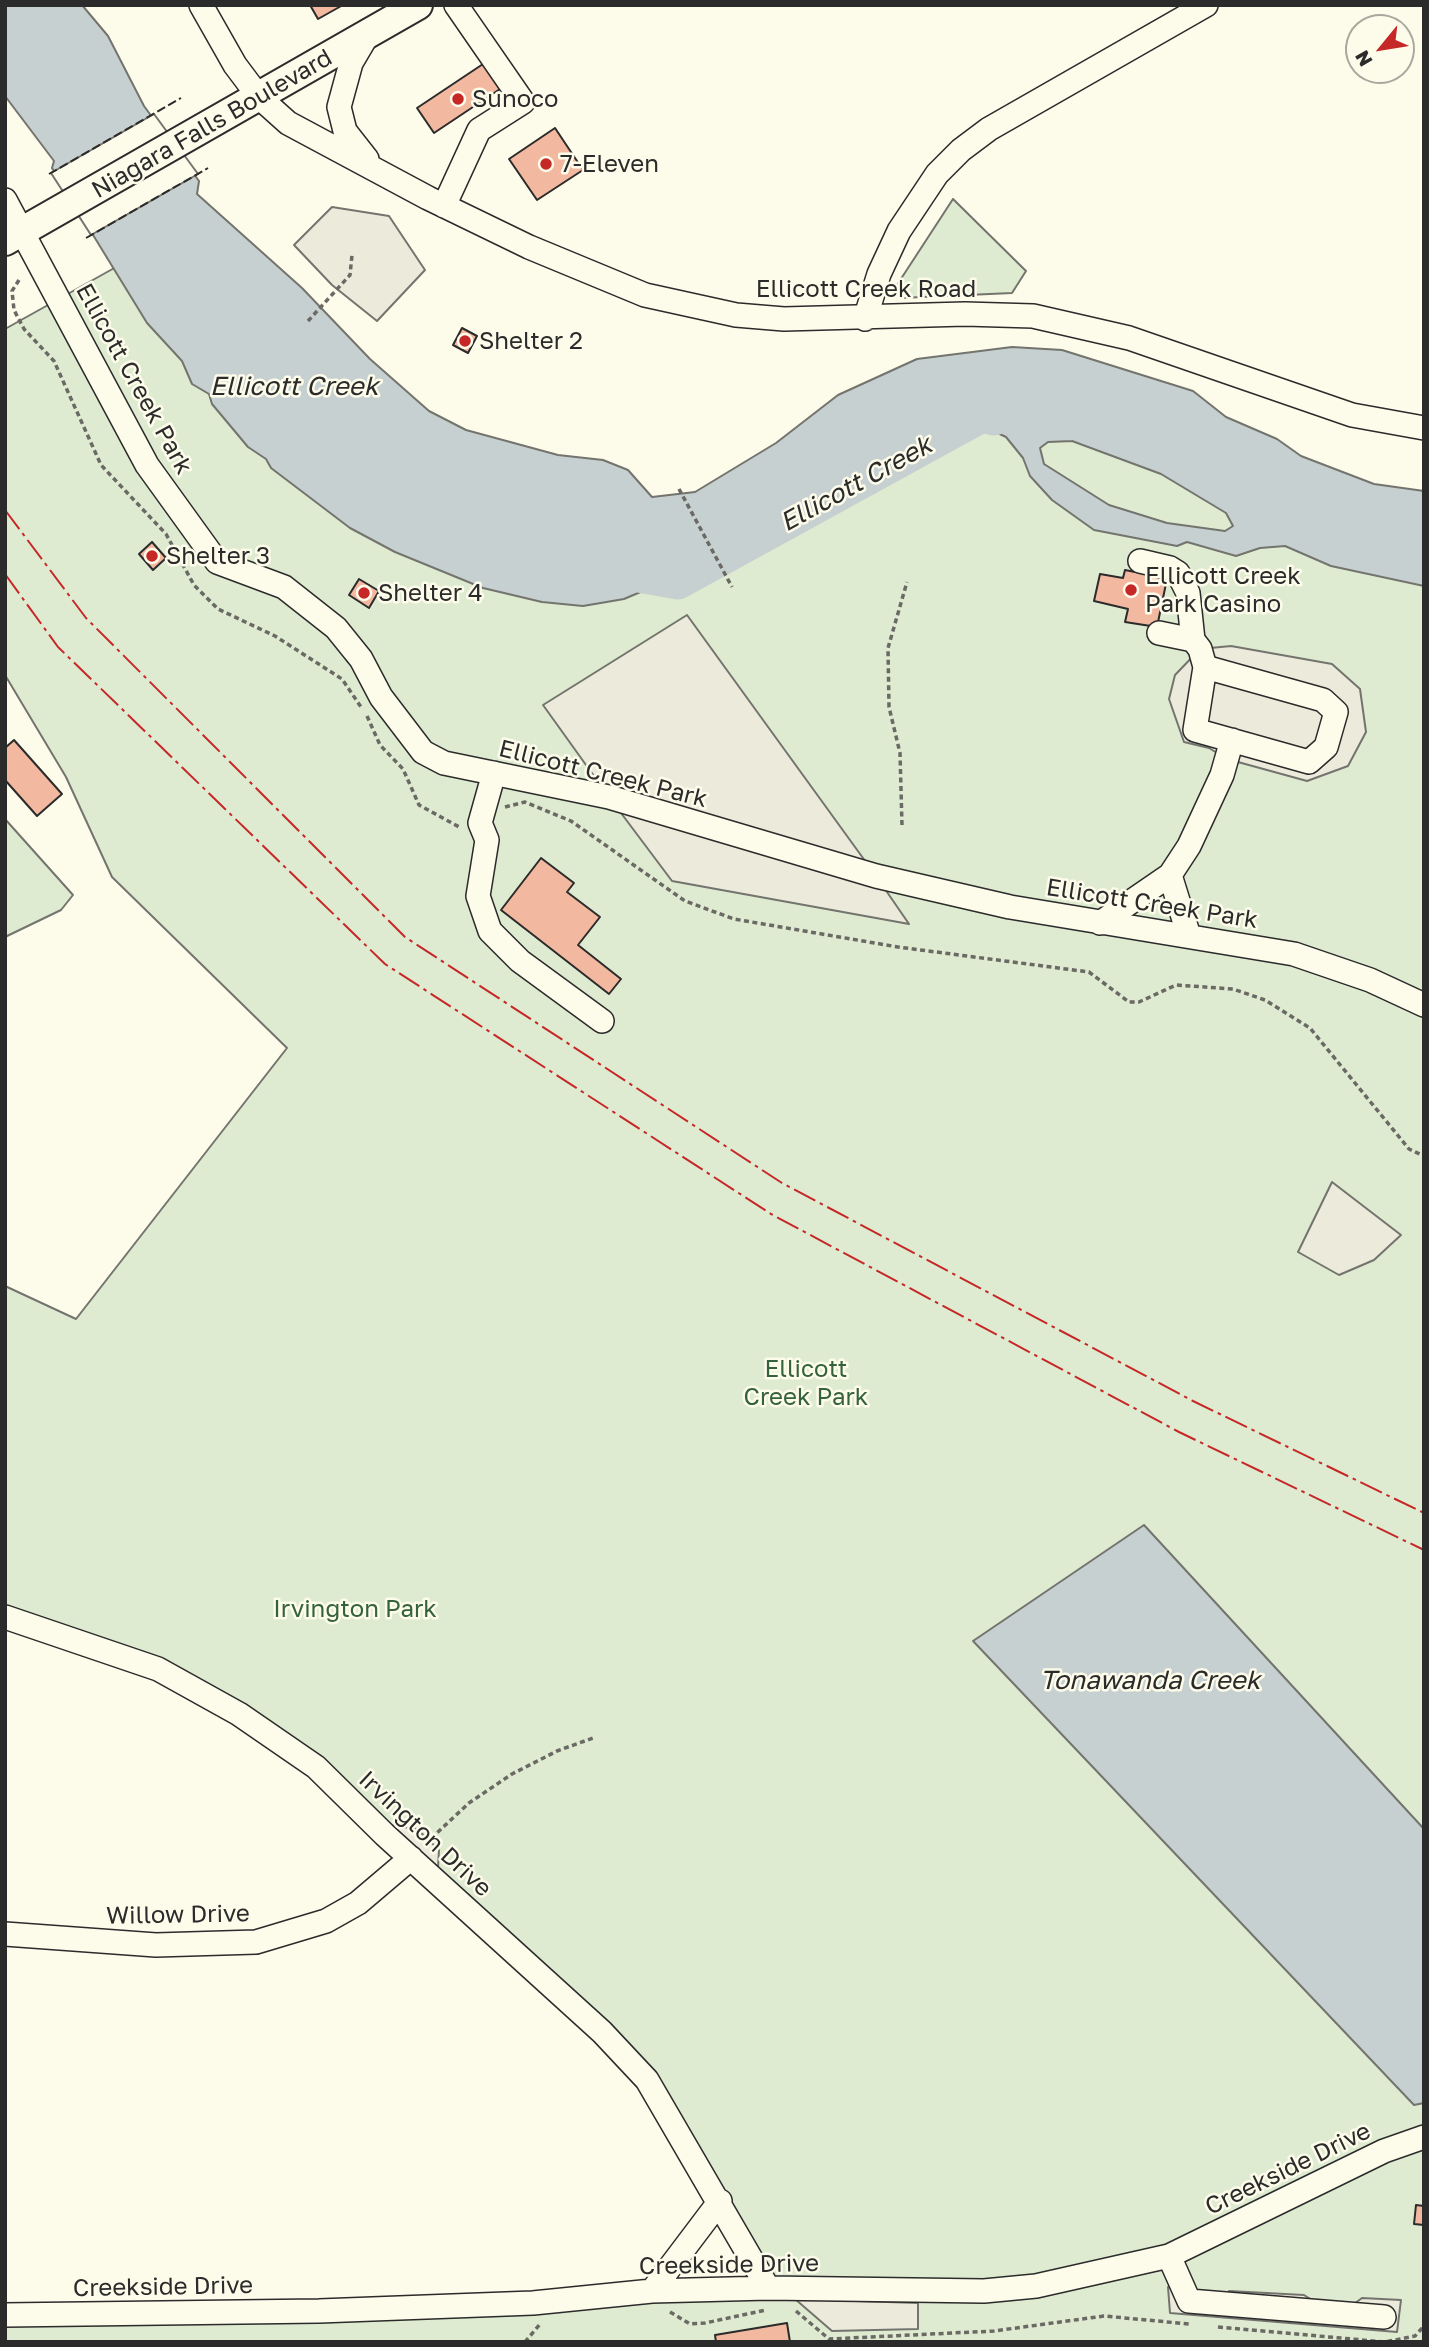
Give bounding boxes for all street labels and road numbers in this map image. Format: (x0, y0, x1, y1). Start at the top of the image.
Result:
street label: Niagara Falls Boulevard (87, 43, 337, 205)
street label: Ellicott Creek Road (756, 275, 976, 303)
street label: Ellicott Creek Park (70, 279, 198, 479)
street label: Ellicott Creek Park (496, 734, 710, 814)
street label: Ellicott Creek Park (1044, 873, 1260, 935)
street label: Irvington Drive (353, 1765, 497, 1903)
street label: Willow Drive (106, 1899, 250, 1931)
street label: Creekside Drive (1201, 2117, 1375, 2221)
street label: Creekside Drive (639, 2249, 819, 2281)
street label: Creekside Drive (73, 2271, 253, 2303)

